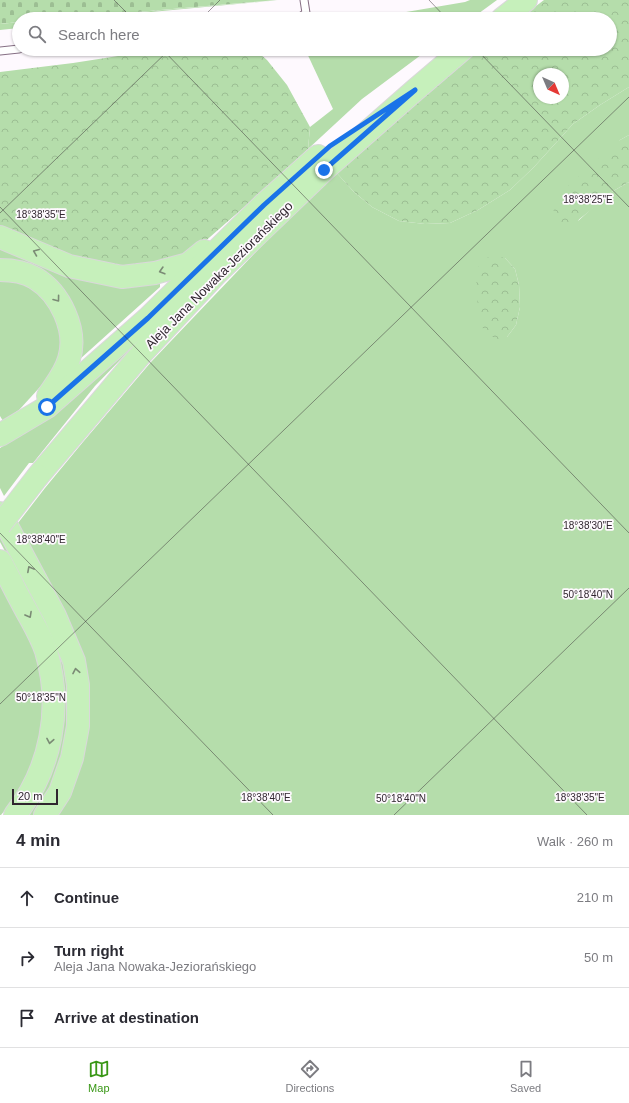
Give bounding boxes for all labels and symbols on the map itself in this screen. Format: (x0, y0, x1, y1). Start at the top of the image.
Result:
north arrow (533, 68, 569, 104)
route end (315, 161, 333, 179)
text: 18°38'25"E (563, 194, 613, 205)
street label: Aleja Jana Nowaka-Jeziorańskiego (142, 198, 296, 352)
text: 18°38'35"E (16, 209, 66, 220)
one-way arrow (33, 249, 40, 257)
one-way arrow (159, 266, 166, 275)
one-way arrow (52, 295, 59, 302)
route start (38, 398, 56, 416)
text: 18°38'30"E (563, 520, 613, 531)
text: 18°38'40"E (16, 534, 66, 545)
one-way arrow (27, 566, 35, 573)
text: 50°18'40"N (563, 589, 613, 600)
one-way arrow (24, 611, 32, 618)
one-way arrow (72, 668, 80, 674)
text: 50°18'35"N (16, 692, 66, 703)
one-way arrow (46, 737, 55, 744)
scale bar (12, 787, 58, 806)
text: 18°38'40"E (241, 792, 291, 803)
text: 18°38'35"E (555, 792, 605, 803)
text: 50°18'40"N (376, 793, 426, 804)

